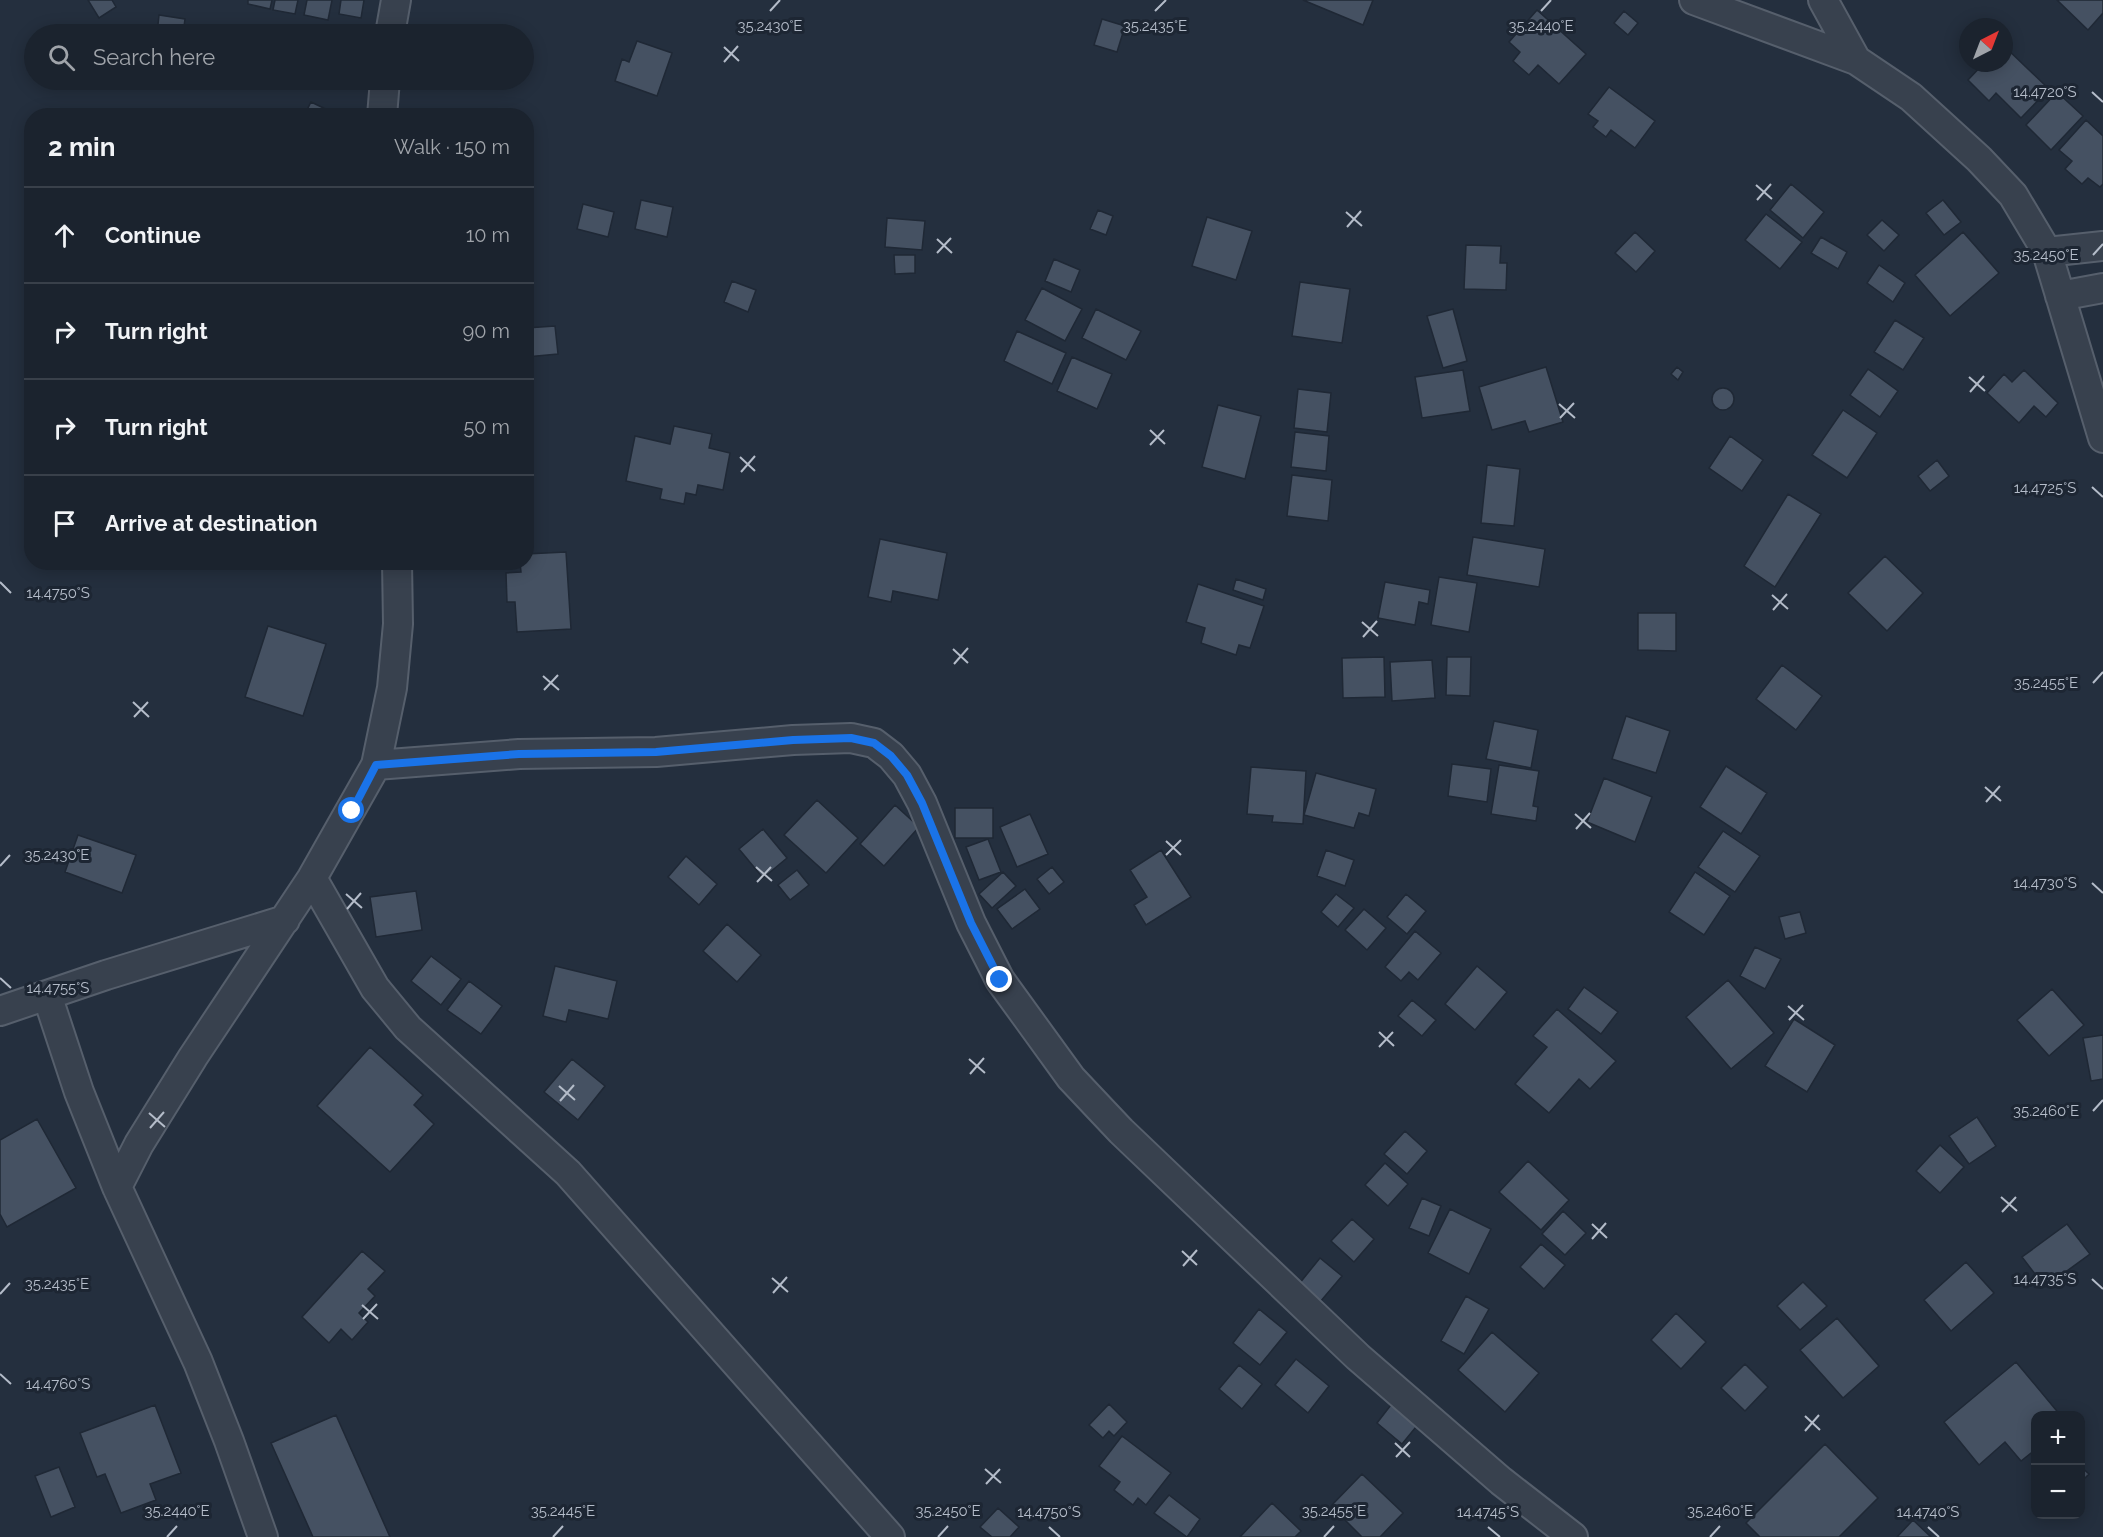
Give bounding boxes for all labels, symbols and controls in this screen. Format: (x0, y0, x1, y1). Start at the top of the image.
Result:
text: 35.2430°E (737, 17, 803, 35)
text: 35.2435°E (1123, 17, 1187, 35)
text: 35.2440°E (1508, 17, 1574, 35)
north arrow (1959, 18, 2013, 72)
search box (24, 24, 534, 90)
icon: search (45, 41, 78, 74)
text: Search here (93, 44, 215, 70)
text: 14.4720°S (2013, 83, 2077, 101)
text: 2 min (48, 132, 115, 162)
text: Walk · 150 m (394, 135, 510, 159)
icon: ahead (48, 219, 81, 252)
text: Continue (105, 222, 201, 248)
text: 10 m (466, 223, 510, 247)
text: 35.2450°E (2013, 246, 2079, 264)
icon: right (48, 315, 81, 348)
text: Turn right (105, 318, 208, 344)
text: 90 m (463, 319, 510, 343)
icon: right (48, 411, 81, 444)
text: Turn right (105, 414, 208, 440)
text: 50 m (463, 415, 510, 439)
text: 14.4725°S (2014, 479, 2076, 497)
icon: arrive (48, 507, 81, 540)
text: Arrive at destination (105, 510, 318, 536)
text: 14.4750°S (26, 584, 90, 602)
text: 35.2455°E (2014, 674, 2078, 692)
route start (338, 797, 364, 823)
text: 35.2430°E (24, 846, 90, 864)
text: 14.4730°S (2013, 874, 2077, 892)
route end (986, 966, 1012, 992)
text: 14.4755°S (27, 979, 89, 997)
text: 35.2460°E (2013, 1102, 2079, 1120)
text: 14.4735°S (2014, 1270, 2076, 1288)
text: 35.2435°E (25, 1275, 89, 1293)
text: 14.4760°S (26, 1375, 90, 1393)
map controls (2031, 1411, 2085, 1519)
button: + (2031, 1411, 2085, 1465)
button: − (2031, 1465, 2085, 1519)
text: 35.2440°E (144, 1502, 210, 1520)
text: 35.2445°E (531, 1502, 595, 1520)
text: 35.2450°E (915, 1502, 981, 1520)
text: 35.2455°E (1302, 1502, 1366, 1520)
text: 35.2460°E (1687, 1502, 1753, 1520)
text: 14.4750°S (1017, 1503, 1081, 1521)
text: 14.4745°S (1457, 1503, 1519, 1521)
text: 14.4740°S (1897, 1503, 1959, 1521)

